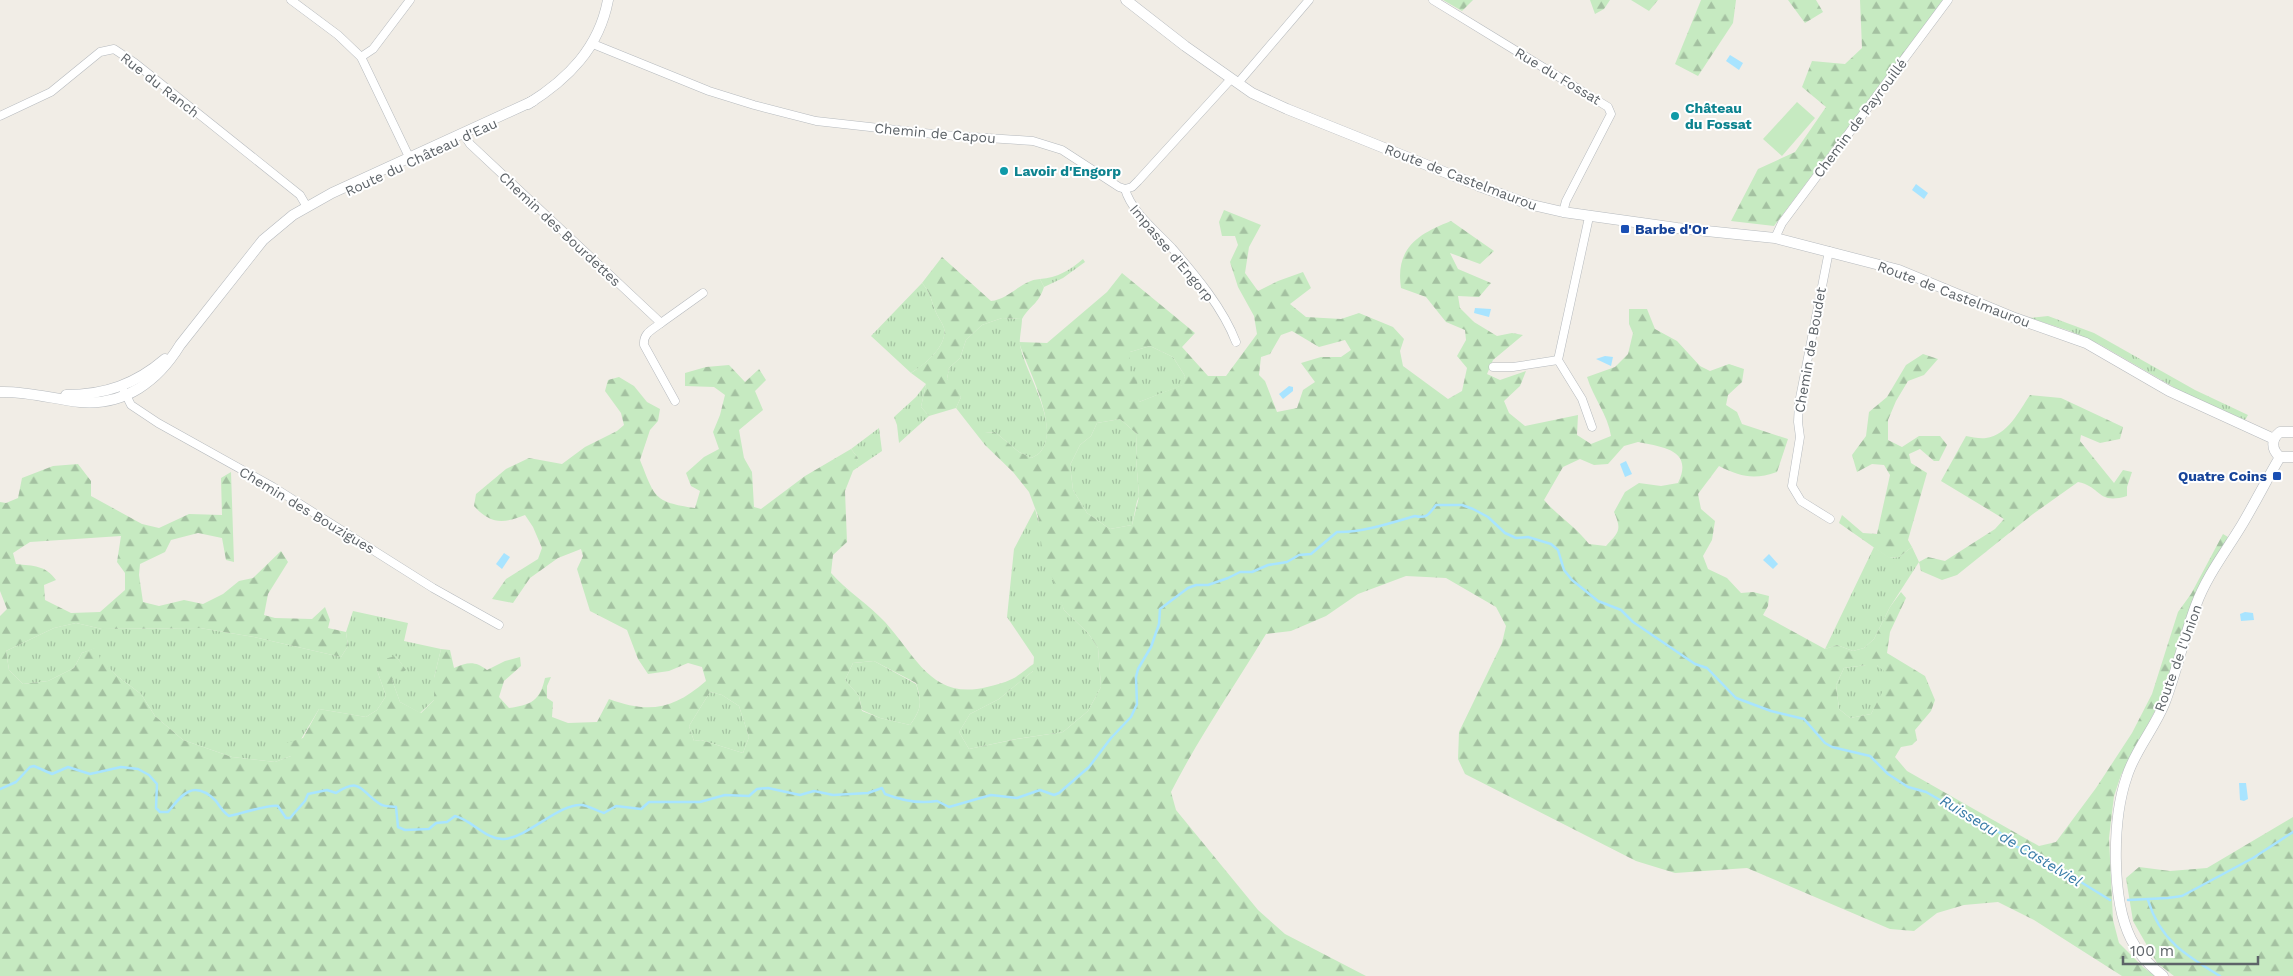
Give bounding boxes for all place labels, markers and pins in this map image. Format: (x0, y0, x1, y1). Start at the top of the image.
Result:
place label: Château du Fossat (1685, 100, 1752, 132)
marker: Château du Fossat (1669, 110, 1681, 122)
place label: Lavoir d'Engorp (1014, 163, 1121, 179)
marker: Lavoir d'Engorp (998, 165, 1010, 177)
place label: Barbe d'Or (1635, 221, 1708, 237)
marker: Barbe d'Or (1619, 223, 1631, 235)
place label: Quatre Coins (2178, 468, 2268, 484)
marker: Quatre Coins (2271, 470, 2283, 482)

